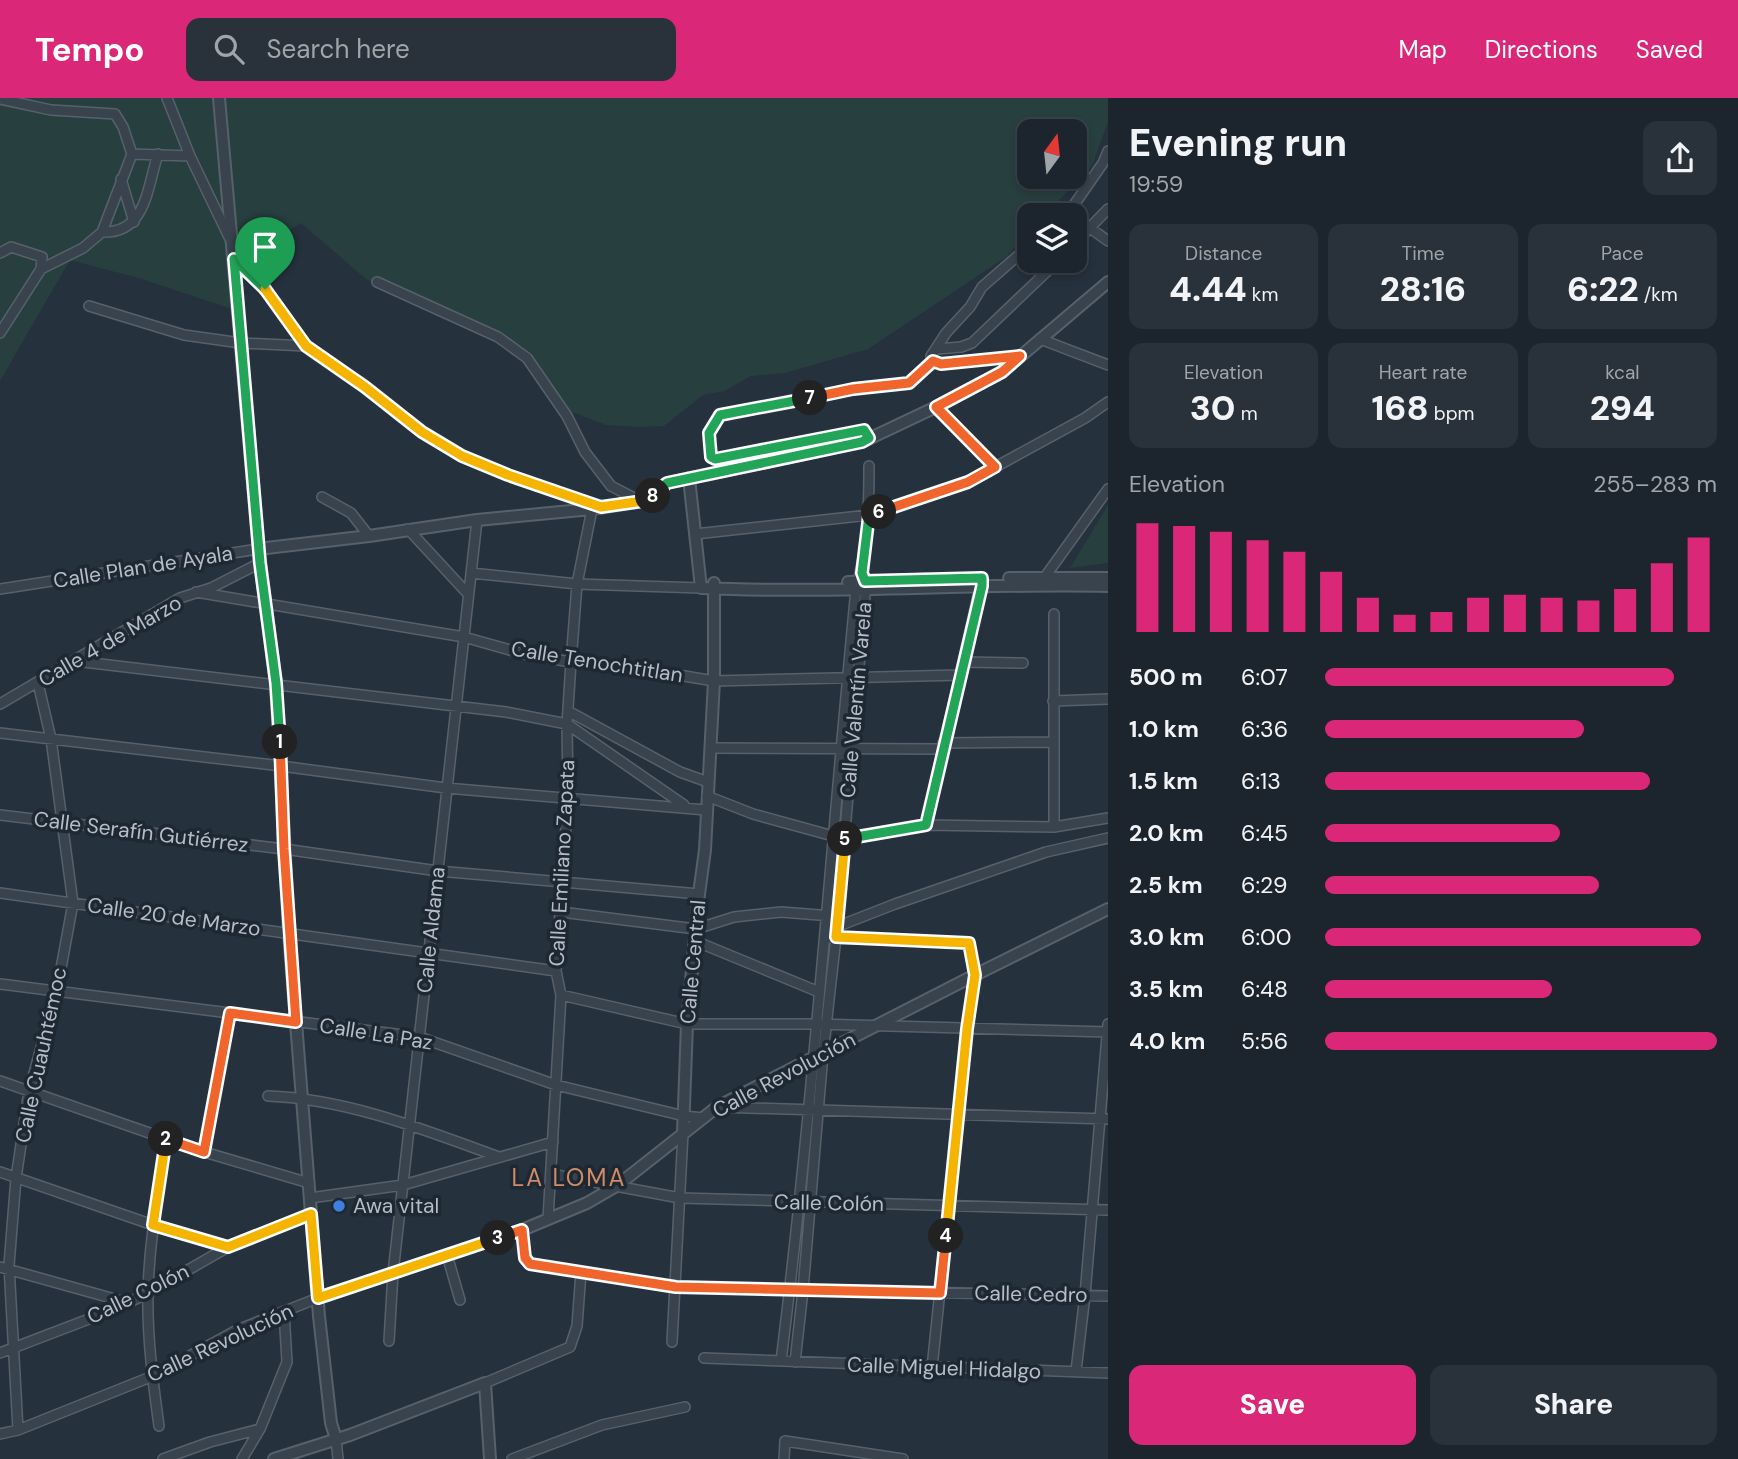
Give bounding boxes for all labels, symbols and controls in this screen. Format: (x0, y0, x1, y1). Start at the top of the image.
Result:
search box (186, 18, 676, 81)
text: Tempo (35, 28, 144, 71)
icon: search (210, 30, 248, 68)
text: Search here (266, 32, 410, 66)
text: Map (1399, 34, 1447, 65)
text: Directions (1485, 34, 1598, 65)
text: Saved (1636, 34, 1703, 65)
text: Evening run (1129, 118, 1347, 168)
north arrow (1017, 119, 1087, 189)
map controls (1017, 119, 1087, 273)
button: share (1643, 121, 1717, 195)
text: 19:59 (1129, 169, 1183, 199)
button: layers (1017, 203, 1087, 273)
pin (235, 217, 295, 289)
icon: arrive (246, 228, 284, 266)
text: Distance (1185, 241, 1262, 266)
text: Time (1402, 241, 1444, 266)
text: Pace (1601, 241, 1644, 266)
text: 4.44 (1169, 266, 1247, 312)
text: 28:16 (1380, 266, 1466, 312)
text: 6:22 (1567, 266, 1639, 312)
text: km (1247, 282, 1278, 307)
text: /km (1639, 282, 1678, 307)
text: Elevation (1184, 360, 1263, 385)
text: Heart rate (1379, 360, 1467, 385)
text: kcal (1605, 360, 1639, 385)
pin: 7 (792, 380, 828, 416)
text: 7 (804, 385, 815, 410)
text: 30 (1190, 385, 1236, 431)
text: 168 (1371, 385, 1429, 431)
text: 294 (1590, 385, 1655, 431)
text: m (1236, 401, 1258, 426)
text: bpm (1429, 401, 1475, 426)
text: Elevation (1129, 469, 1225, 499)
text: 255–283 m (1593, 469, 1717, 499)
pin: 8 (636, 478, 670, 514)
text: 8 (646, 483, 659, 508)
pin: 6 (862, 494, 896, 530)
text: 6 (872, 499, 885, 524)
street label: Calle Plan de Ayala (51, 539, 235, 595)
street label: Calle 4 de Marzo (33, 589, 187, 693)
street label: Calle Valentín Varela (833, 601, 879, 799)
street label: Calle Tenochtitlan (509, 635, 685, 689)
text: 500 m (1129, 662, 1203, 692)
text: 6:07 (1241, 662, 1288, 692)
text: 1.0 km (1129, 714, 1199, 744)
text: 6:36 (1241, 714, 1288, 744)
pin: 1 (262, 724, 298, 760)
text: 1 (276, 729, 283, 754)
street label: Calle Emiliano Zapata (543, 759, 581, 967)
text: 1.5 km (1129, 766, 1198, 796)
text: 6:13 (1241, 766, 1281, 796)
street label: Calle Serafín Gutiérrez (32, 805, 250, 859)
text: 2.0 km (1129, 818, 1204, 848)
text: 6:45 (1241, 818, 1288, 848)
pin: 5 (828, 822, 862, 856)
text: 5 (839, 826, 850, 851)
street label: Calle Aldama (410, 866, 452, 994)
text: 2.5 km (1129, 870, 1203, 900)
text: 6:29 (1241, 870, 1288, 900)
street label: Calle 20 de Marzo (85, 891, 263, 943)
street label: Calle Central (674, 899, 712, 1025)
text: 3.0 km (1129, 922, 1204, 952)
text: 6:00 (1241, 922, 1292, 952)
street label: Calle Cuauhtémoc (9, 965, 73, 1145)
text: 3.5 km (1129, 974, 1203, 1004)
text: 6:48 (1241, 974, 1288, 1004)
street label: Calle La Paz (317, 1011, 435, 1057)
street label: Calle Revolución (708, 1026, 860, 1124)
text: 4.0 km (1129, 1026, 1205, 1056)
text: 5:56 (1241, 1026, 1288, 1056)
pin: 2 (148, 1122, 184, 1156)
text: 2 (160, 1126, 171, 1151)
district label: LA LOMA (512, 1162, 626, 1193)
street label: Calle Colón (774, 1188, 884, 1218)
place label: Awa vital (353, 1192, 439, 1220)
marker: Awa vital (331, 1198, 347, 1214)
pin: 4 (928, 1218, 964, 1254)
pin: 3 (480, 1220, 516, 1256)
text: 4 (939, 1223, 952, 1248)
text: 3 (492, 1225, 503, 1250)
street label: Calle Colón (82, 1257, 194, 1331)
street label: Calle Cedro (974, 1279, 1088, 1309)
street label: Calle Revolución (142, 1297, 298, 1389)
street label: Calle Miguel Hidalgo (846, 1351, 1042, 1385)
button: Save (1129, 1365, 1416, 1445)
button: Share (1430, 1365, 1717, 1445)

